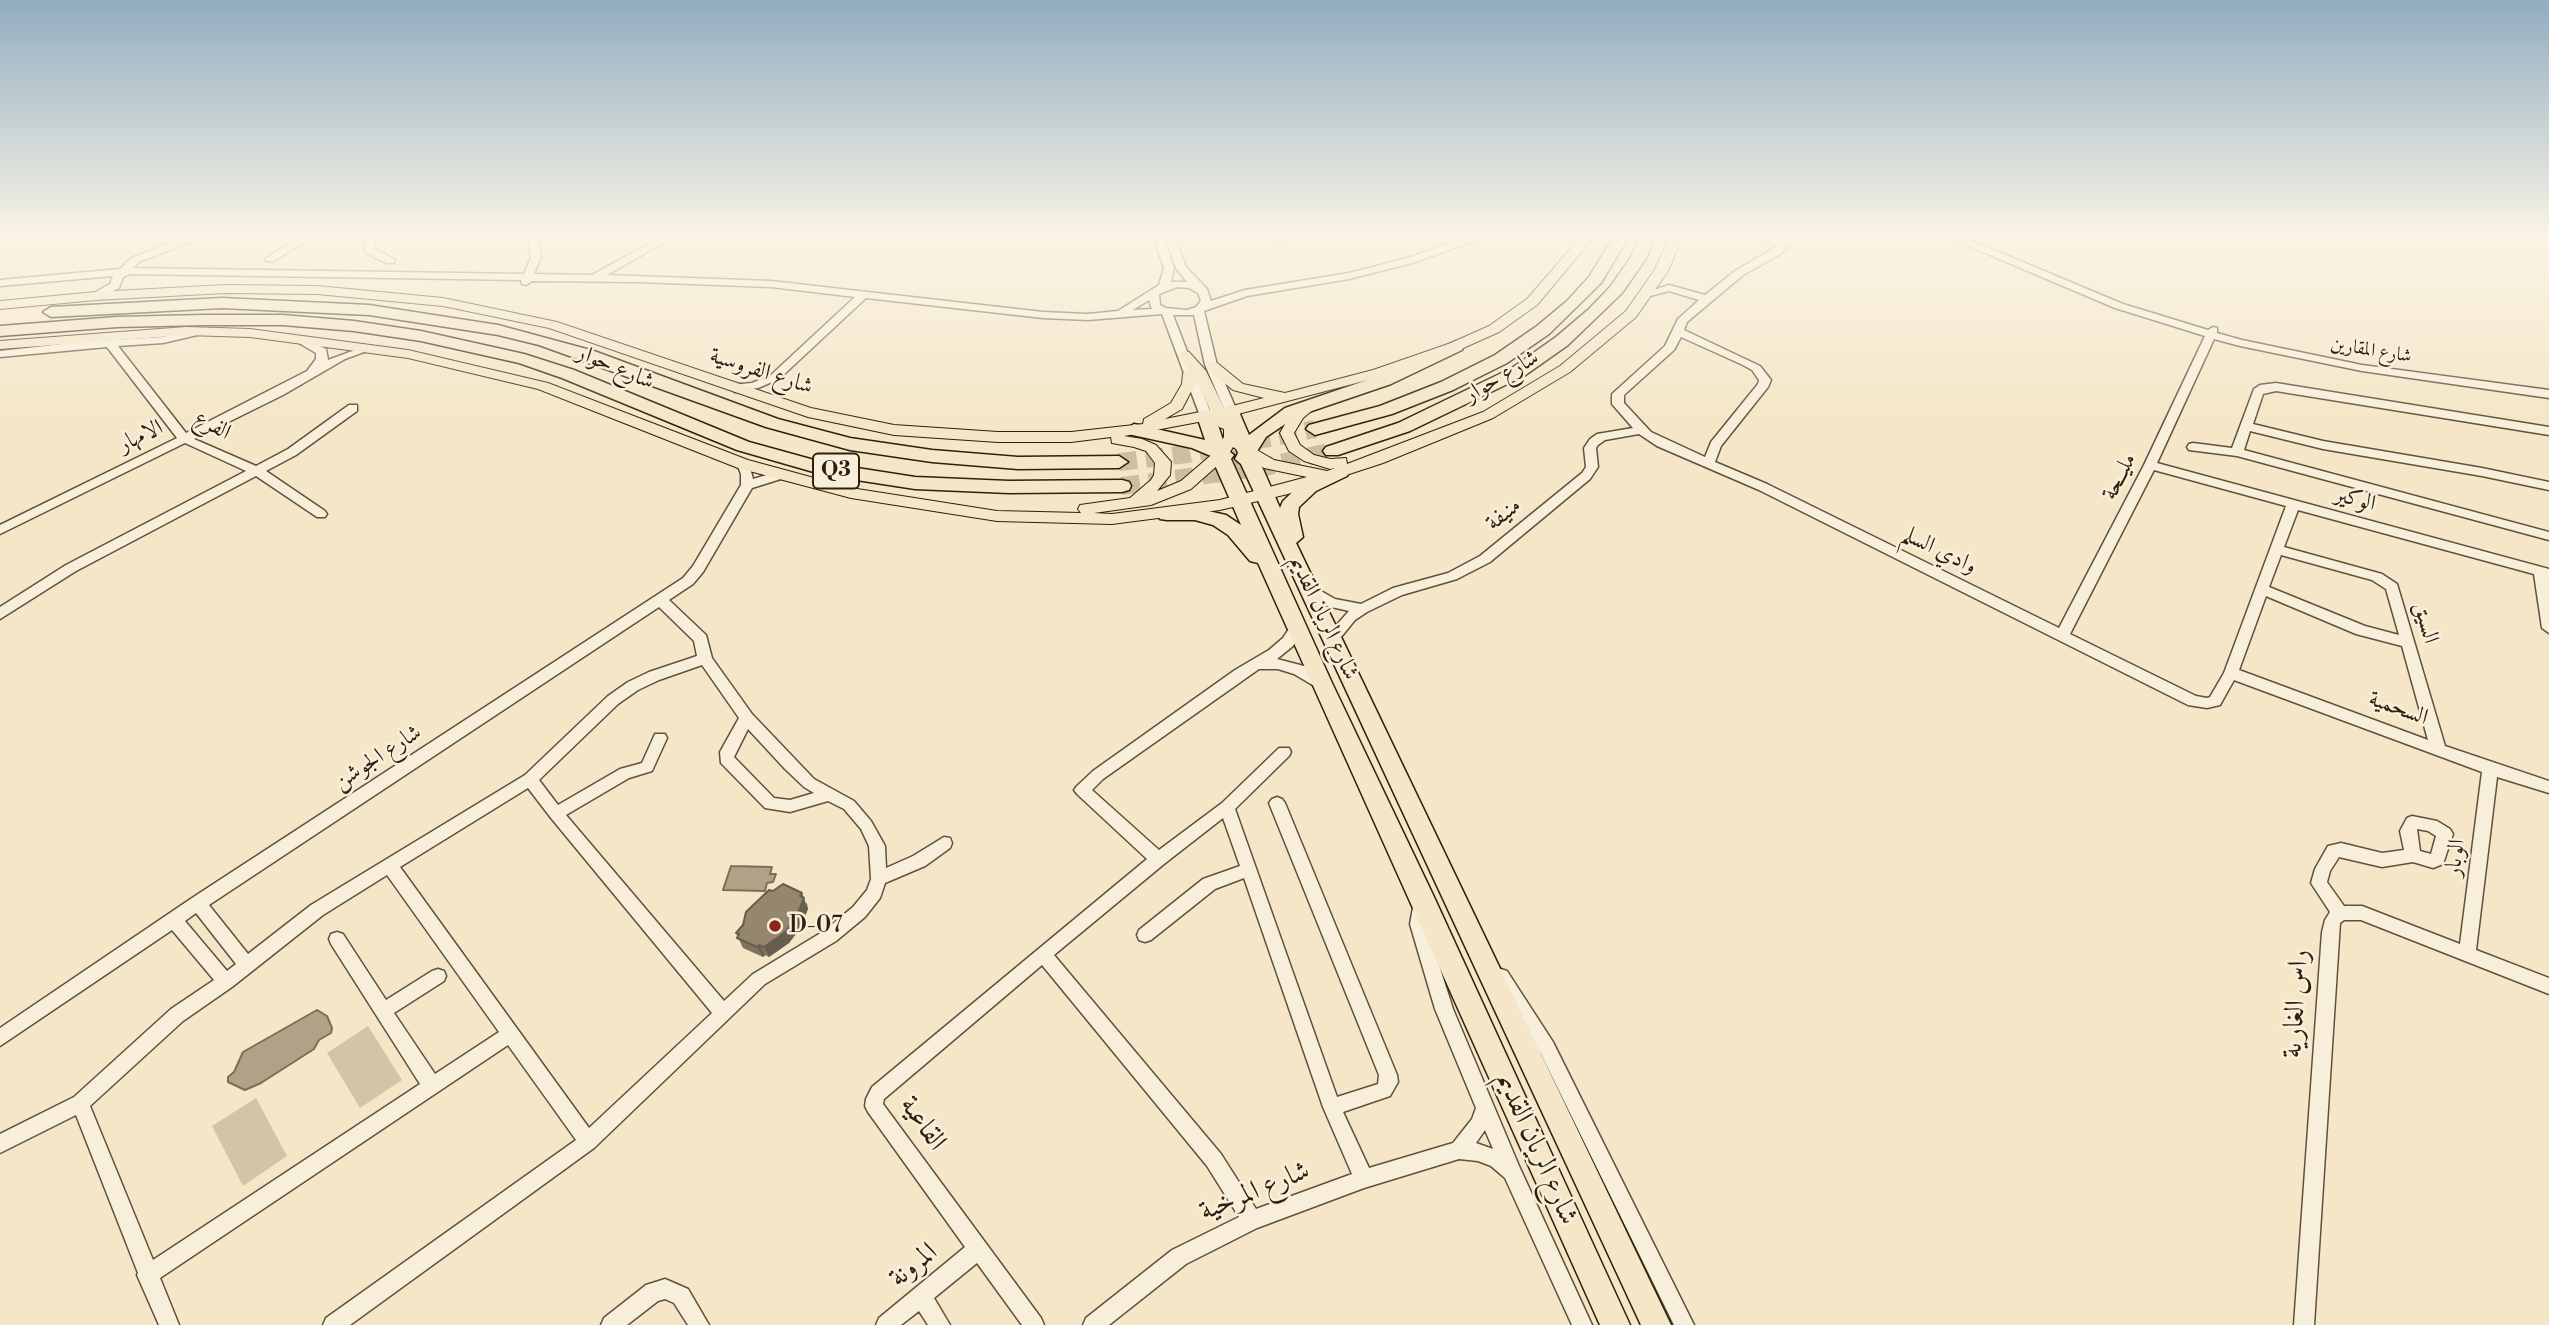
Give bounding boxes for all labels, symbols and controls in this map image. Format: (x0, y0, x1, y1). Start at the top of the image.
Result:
street label: شارع المقارين (2329, 333, 2413, 369)
street label: شارع حوار (572, 339, 658, 397)
street label: شارع الفروسية (706, 342, 816, 402)
street label: شارع حوار (1460, 345, 1544, 409)
street label: الفرع (189, 405, 235, 447)
street label: الامهار (114, 414, 168, 460)
street label: مليــحة (2097, 449, 2143, 505)
road number: Q3 (813, 454, 859, 489)
street label: الوكير (2331, 481, 2379, 519)
street label: منيفة (1481, 492, 1527, 538)
street label: وادي السلم (1897, 521, 1981, 581)
street label: شارع الريان القديم (1282, 551, 1364, 685)
street label: السيق (2406, 599, 2444, 647)
street label: السحمية (2365, 686, 2431, 732)
street label: شارع الجوشن (329, 719, 427, 797)
street label: الوبار (2440, 838, 2472, 878)
place label: D-07 (789, 912, 843, 940)
marker: D-07 (767, 918, 783, 934)
street label: راس الغارية (2276, 948, 2318, 1060)
street label: شارع الريان القديم (1488, 1068, 1584, 1230)
street label: القاعية (891, 1090, 953, 1158)
street label: شارع المرخية (1195, 1155, 1315, 1229)
street label: المرونة (883, 1236, 945, 1296)

